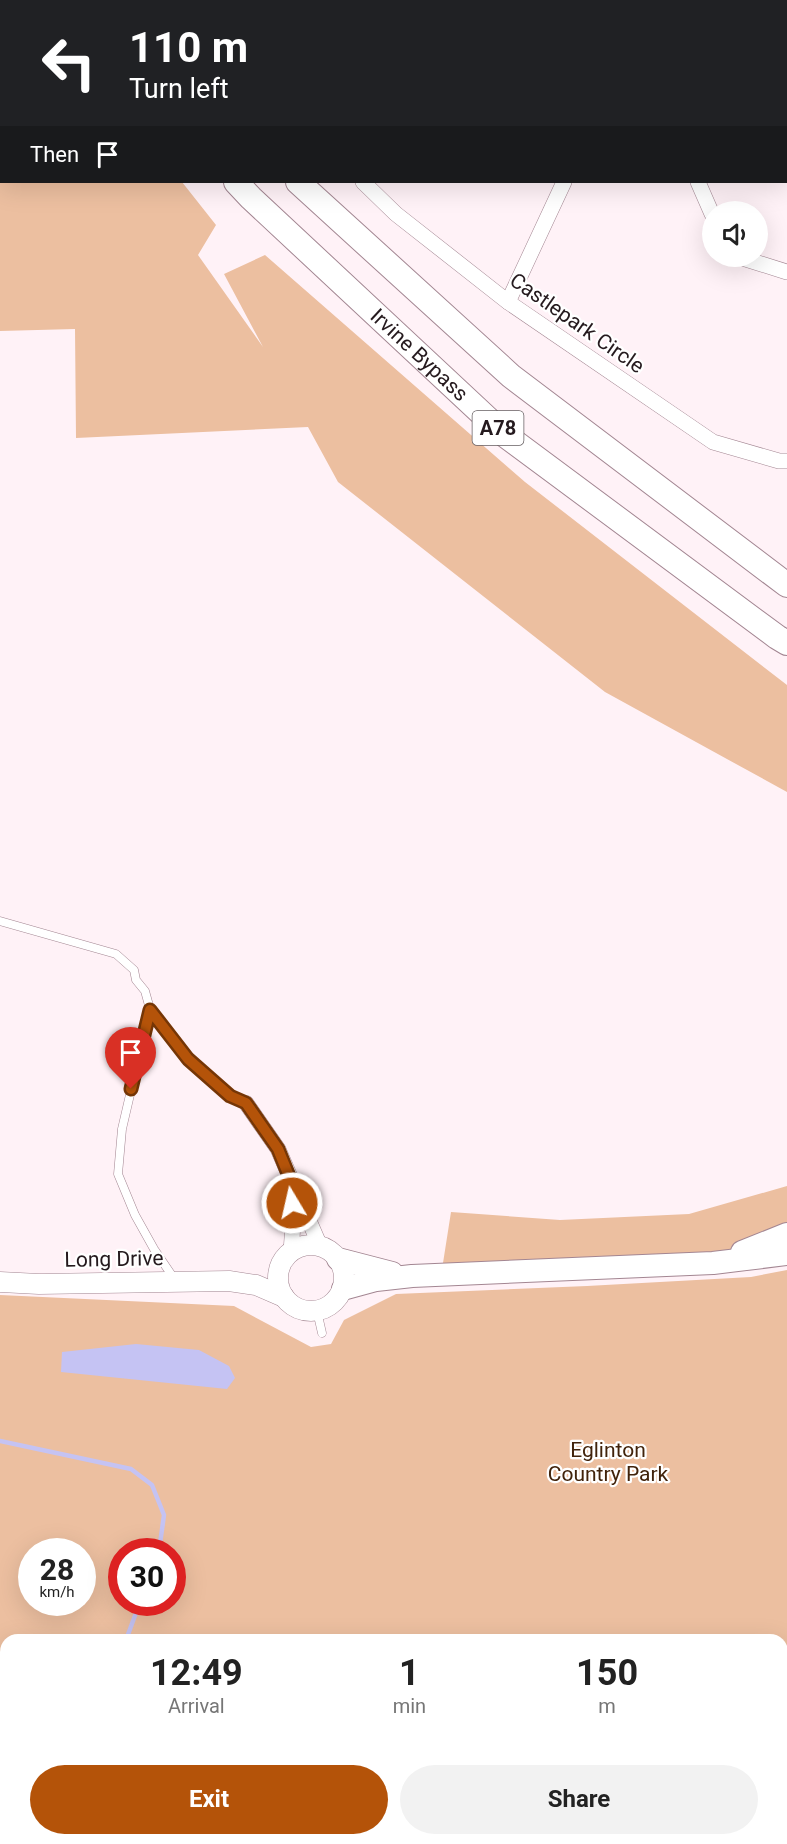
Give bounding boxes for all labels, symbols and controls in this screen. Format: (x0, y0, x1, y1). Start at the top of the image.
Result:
text: 110 m (129, 23, 248, 72)
icon: left (30, 24, 108, 102)
text: Turn left (129, 73, 229, 105)
icon: arrive (91, 138, 124, 171)
text: Then (30, 142, 79, 167)
map controls (702, 201, 768, 267)
button: sound (702, 201, 768, 267)
street label: Castlepark Circle (505, 268, 649, 378)
street label: Irvine Bypass (366, 304, 473, 406)
road number: A78 (472, 411, 524, 445)
pin (105, 1027, 156, 1089)
icon: arrive (114, 1036, 147, 1069)
position arrow (260, 1171, 324, 1235)
street label: Long Drive (64, 1246, 164, 1272)
park label: Eglinton Country Park (548, 1438, 669, 1486)
speed limit sign: 30 (108, 1538, 186, 1616)
text: 28 (40, 1552, 74, 1587)
text: km/h (39, 1583, 75, 1601)
text: 12:49 (150, 1652, 243, 1694)
text: 1 (399, 1652, 420, 1694)
text: 150 (576, 1652, 638, 1694)
text: Arrival (168, 1694, 225, 1718)
text: min (393, 1694, 426, 1718)
text: m (598, 1694, 616, 1718)
button: Exit (30, 1765, 388, 1834)
button: Share (400, 1765, 758, 1834)

